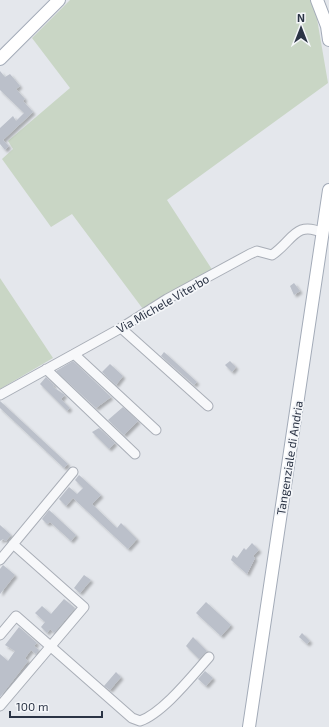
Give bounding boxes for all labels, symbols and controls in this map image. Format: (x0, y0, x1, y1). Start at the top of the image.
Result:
north arrow (281, 8, 321, 48)
text: N (297, 11, 305, 24)
street label: Via Michele Viterbo (114, 271, 211, 335)
street label: Tangenziale di Andria (273, 400, 305, 516)
scale bar (10, 693, 102, 719)
text: 100 m (16, 699, 48, 713)

